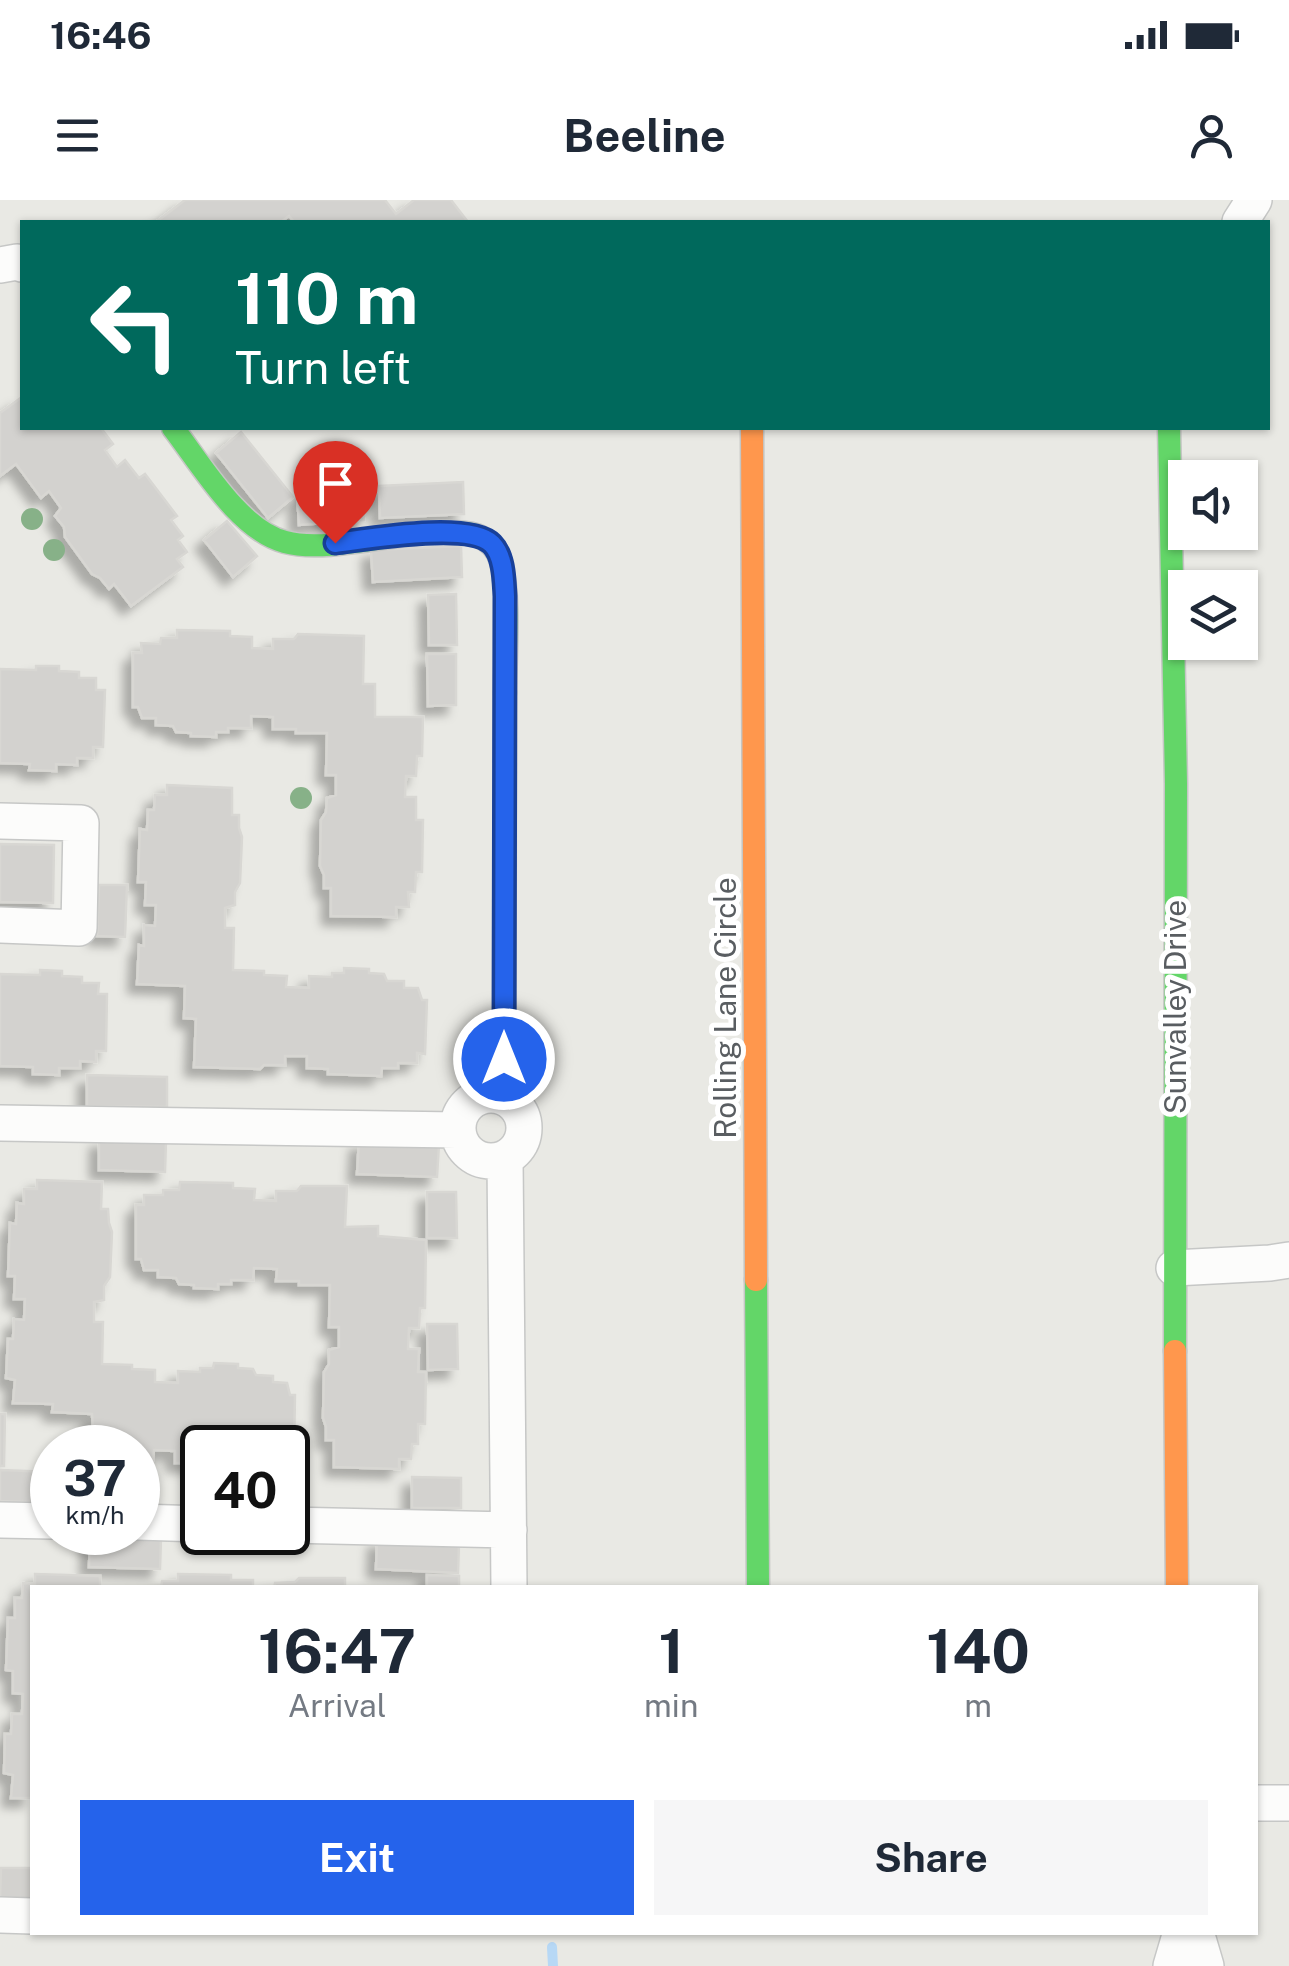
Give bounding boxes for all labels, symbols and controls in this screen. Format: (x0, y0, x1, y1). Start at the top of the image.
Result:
text: 16:46 (50, 13, 152, 58)
icon: menu (50, 108, 105, 163)
icon: person (1184, 108, 1239, 163)
text: Beeline (563, 109, 726, 162)
text: 110 m (235, 257, 419, 340)
icon: left (70, 260, 200, 390)
text: Turn left (235, 341, 411, 394)
pin (293, 441, 378, 544)
icon: arrive (308, 456, 363, 511)
map controls (1168, 460, 1258, 660)
button: sound (1168, 460, 1258, 550)
button: layers (1168, 570, 1258, 660)
street label: Rolling Lane Circle (707, 877, 743, 1139)
street label: Sunvalley Drive (1157, 900, 1193, 1114)
position arrow (452, 1007, 556, 1111)
speed limit sign: 40 (180, 1425, 310, 1555)
text: 37 (63, 1448, 127, 1507)
text: km/h (66, 1500, 124, 1530)
text: 16:47 (258, 1616, 416, 1687)
text: 1 (658, 1616, 684, 1687)
text: 140 (926, 1616, 1030, 1687)
text: Arrival (288, 1687, 386, 1724)
text: min (644, 1687, 698, 1724)
text: m (964, 1687, 992, 1724)
button: Exit (80, 1800, 634, 1915)
button: Share (654, 1800, 1208, 1915)

